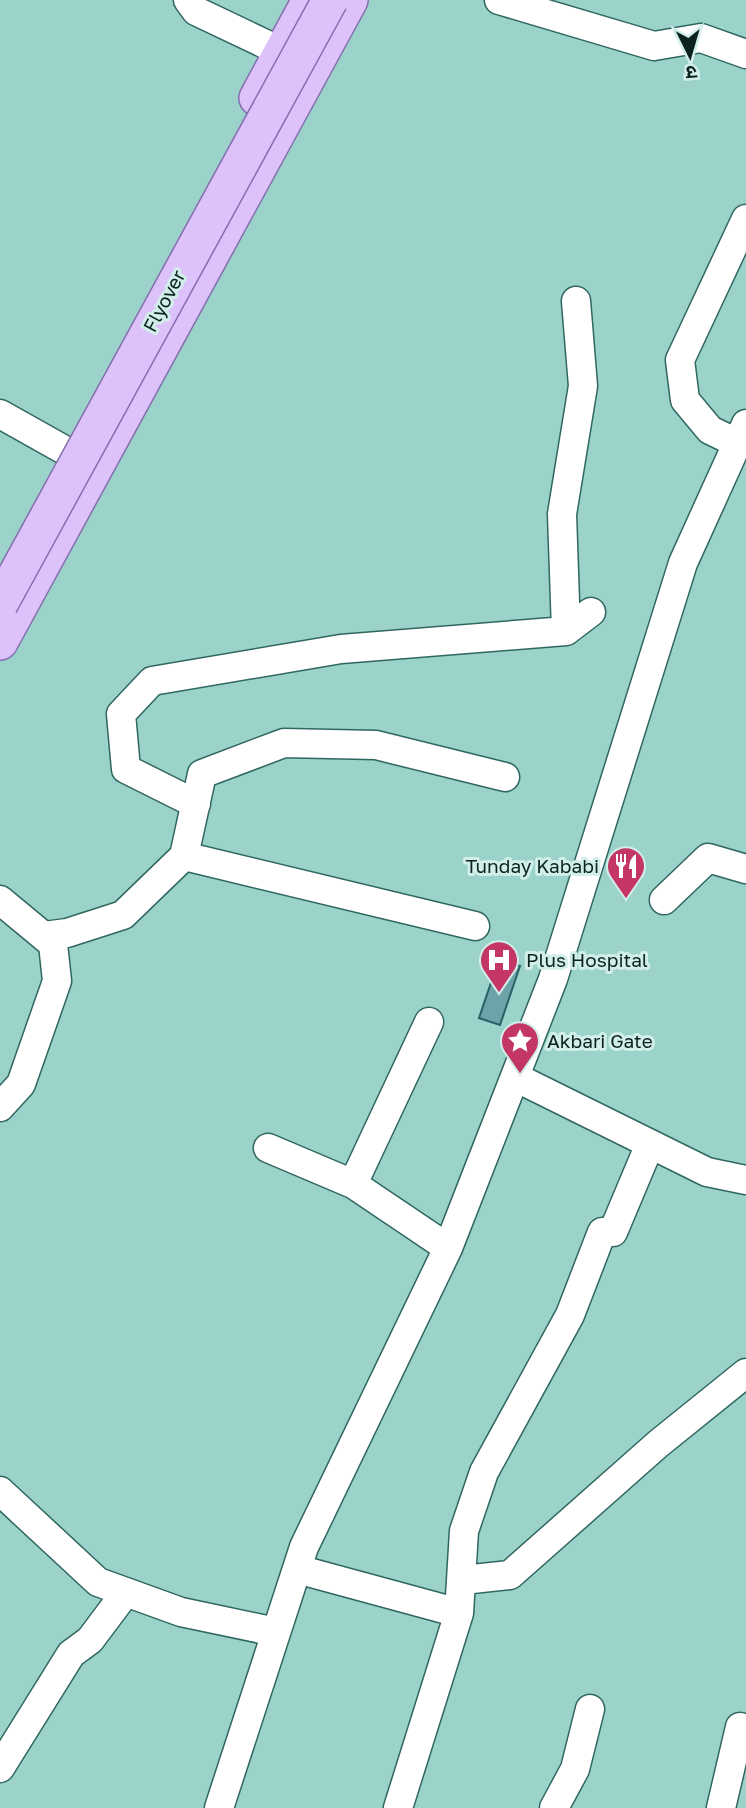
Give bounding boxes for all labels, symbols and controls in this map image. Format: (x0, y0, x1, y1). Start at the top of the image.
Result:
north arrow (655, 21, 725, 91)
text: उ (684, 61, 698, 85)
street label: Flyover (138, 265, 190, 336)
restaurant icon: Tunday Kababi (605, 845, 647, 900)
place label: Tunday Kababi (465, 854, 599, 877)
hospital icon: Plus Hospital (478, 939, 520, 994)
place label: Plus Hospital (526, 948, 648, 971)
place icon: Akbari Gate (499, 1020, 541, 1075)
place label: Akbari Gate (547, 1029, 653, 1052)

